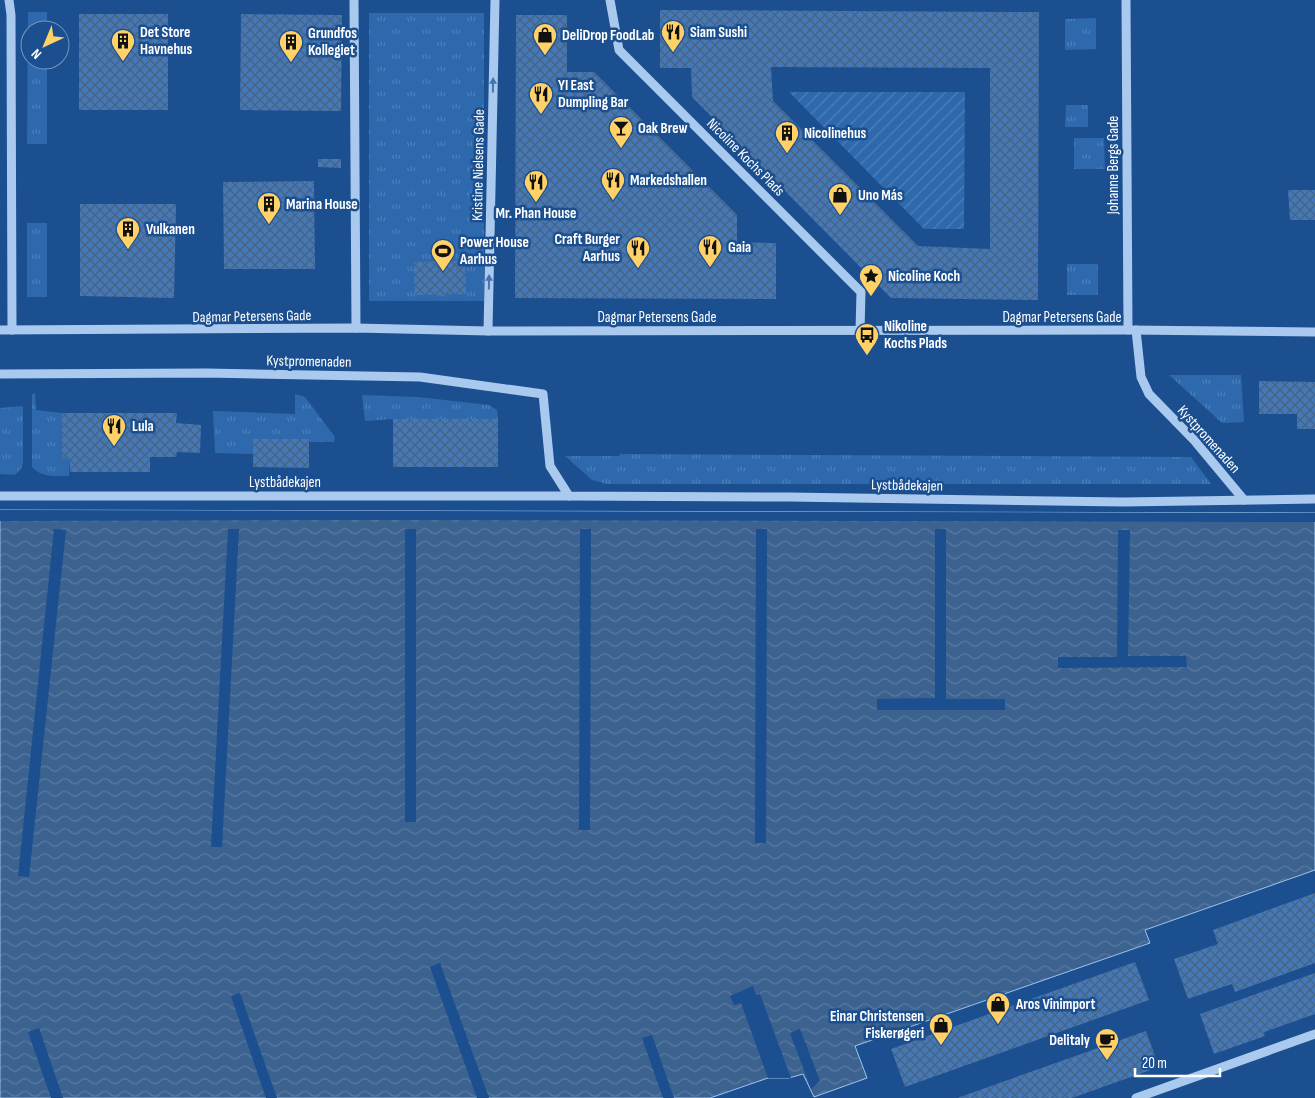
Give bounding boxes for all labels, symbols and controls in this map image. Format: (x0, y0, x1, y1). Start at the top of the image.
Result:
restaurant icon: Siam Sushi (660, 19, 686, 53)
north arrow (20, 20, 70, 70)
shop icon: DeliDrop FoodLab (532, 22, 558, 56)
place label: Det Store Havnehus (140, 23, 193, 59)
place label: Siam Sushi (690, 23, 747, 42)
place label: Grundfos Kollegiet (308, 24, 357, 60)
place label: DeliDrop FoodLab (562, 26, 654, 45)
building icon: Det Store Havnehus (110, 28, 136, 62)
building icon: Grundfos Kollegiet (278, 29, 304, 63)
text: N (28, 45, 45, 63)
place label: YI East Dumpling Bar (558, 76, 629, 112)
one-way arrow (490, 77, 498, 93)
restaurant icon: YI East Dumpling Bar (528, 81, 554, 115)
street label: Kristine Nielsens Gade (468, 109, 489, 221)
street label: Nicoline Kochs Plads (703, 114, 789, 200)
bar icon: Oak Brew (608, 115, 634, 149)
street label: Johanne Bergs Gade (1104, 116, 1123, 215)
place label: Oak Brew (638, 119, 688, 138)
building icon: Nicolinehus (774, 120, 800, 154)
place label: Nicolinehus (804, 124, 866, 143)
restaurant icon: Markedshallen (600, 167, 626, 201)
restaurant icon: Mr. Phan House (523, 169, 549, 203)
place label: Markedshallen (630, 171, 707, 190)
shop icon: Uno Más (827, 182, 853, 216)
place label: Uno Más (858, 186, 903, 205)
building icon: Marina House (256, 191, 282, 225)
place label: Marina House (286, 195, 358, 214)
place label: Mr. Phan House (496, 204, 576, 223)
building icon: Vulkanen (115, 216, 141, 250)
place label: Vulkanen (146, 220, 195, 239)
place label: Craft Burger Aarhus (554, 230, 620, 266)
place label: Power House Aarhus (459, 233, 529, 269)
restaurant icon: Gaia (697, 234, 723, 268)
restaurant icon: Craft Burger Aarhus (625, 235, 651, 269)
sports icon: Power House Aarhus (430, 238, 456, 272)
place label: Gaia (728, 238, 751, 257)
place icon: Nicoline Koch (858, 263, 884, 297)
place label: Nicoline Koch (888, 267, 960, 286)
one-way arrow (486, 274, 494, 290)
street label: Dagmar Petersens Gade (192, 306, 312, 327)
street label: Dagmar Petersens Gade (597, 308, 717, 327)
street label: Dagmar Petersens Gade (1002, 308, 1122, 327)
place label: Nikoline Kochs Plads (884, 317, 947, 353)
bus stop icon: Nikoline Kochs Plads (854, 322, 880, 356)
street label: Kystpromenaden (266, 351, 352, 372)
street label: Kystpromenaden (1173, 401, 1244, 477)
restaurant icon: Lula (101, 413, 127, 447)
place label: Lula (132, 417, 154, 436)
street label: Lystbådekajen (249, 473, 321, 492)
street label: Lystbådekajen (871, 475, 943, 496)
shop icon: Aros Vinimport (985, 991, 1011, 1025)
place label: Aros Vinimport (1015, 995, 1095, 1014)
place label: Einar Christensen Fiskerøgeri (830, 1007, 924, 1043)
shop icon: Einar Christensen Fiskerøgeri (928, 1012, 954, 1046)
cafe icon: Delitaly (1094, 1027, 1120, 1061)
place label: Delitaly (1049, 1031, 1091, 1050)
scale bar (1135, 1046, 1220, 1078)
text: 20 m (1142, 1054, 1167, 1073)

